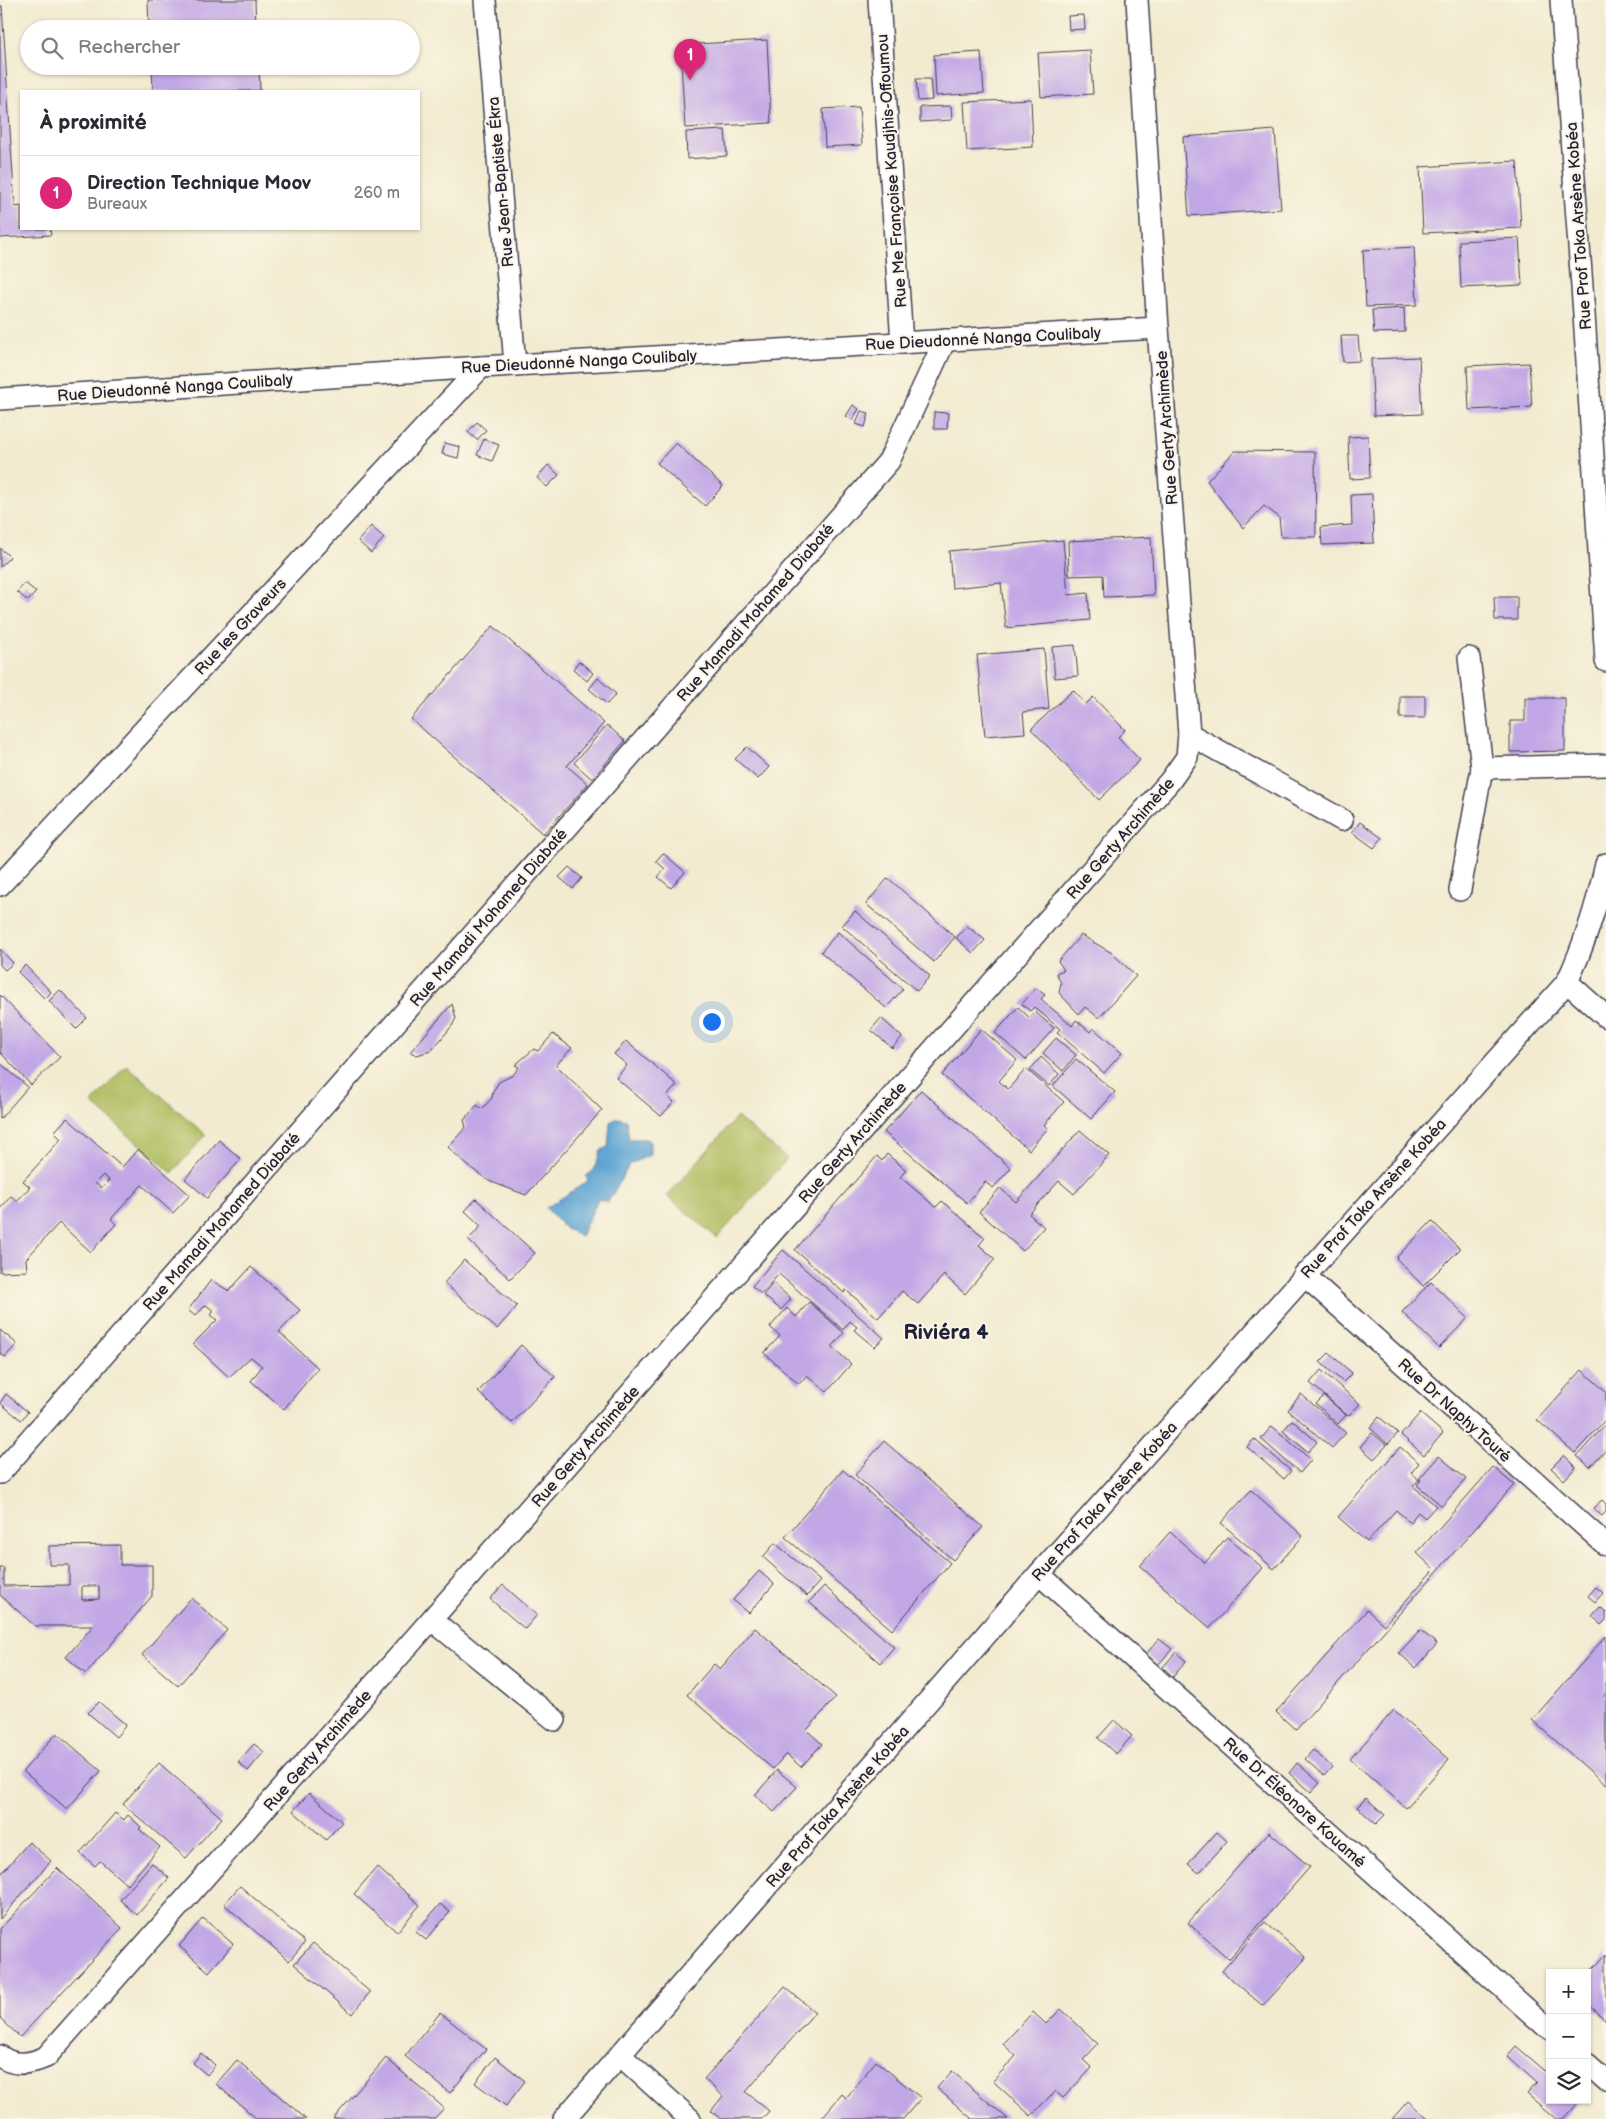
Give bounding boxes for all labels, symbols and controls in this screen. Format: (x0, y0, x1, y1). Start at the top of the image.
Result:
search box (20, 20, 420, 75)
street label: Rue Me Françoise Kaudjhis-Offoumou (873, 33, 912, 308)
icon: search (38, 34, 66, 62)
text: Rechercher (78, 36, 180, 59)
pin: 1 (674, 39, 706, 80)
street label: Rue Jean-Baptiste Ékra (483, 96, 518, 268)
text: À proximité (40, 110, 147, 135)
street label: Rue Prof Toka Arsène Kobéa (1563, 121, 1596, 330)
text: Direction Technique Moov (87, 172, 311, 195)
text: 1 (53, 184, 59, 203)
text: 260 m (354, 184, 400, 203)
text: Bureaux (87, 195, 147, 214)
street label: Rue Dieudonné Nanga Coulibaly (865, 324, 1102, 355)
street label: Rue Dieudonné Nanga Coulibaly (461, 347, 698, 378)
street label: Rue Gerty Archimède (1153, 350, 1182, 506)
street label: Rue Dieudonné Nanga Coulibaly (57, 371, 294, 406)
street label: Rue Mamadi Mohamed Diabaté (673, 520, 839, 706)
street label: Rue les Graveurs (191, 575, 291, 679)
street label: Rue Gerty Archimède (1063, 774, 1179, 904)
street label: Rue Mamadi Mohamed Diabaté (406, 825, 572, 1011)
your location (699, 1009, 725, 1035)
street label: Rue Gerty Archimède (795, 1078, 911, 1208)
street label: Rue Prof Toka Arsène Kobéa (1297, 1115, 1451, 1283)
street label: Rue Mamadi Mohamed Diabaté (139, 1129, 305, 1315)
district label: Riviéra 4 (903, 1320, 989, 1345)
street label: Rue Dr Naphy Touré (1393, 1355, 1515, 1467)
street label: Rue Gerty Archimède (528, 1382, 644, 1512)
street label: Rue Prof Toka Arsène Kobéa (1028, 1418, 1182, 1586)
street label: Rue Gerty Archimède (260, 1686, 376, 1816)
street label: Rue Prof Toka Arsène Kobéa (763, 1722, 914, 1892)
street label: Rue Dr Éléonore Kouamé (1219, 1733, 1371, 1872)
map controls (1546, 1969, 1591, 2104)
button: + (1546, 1969, 1591, 2014)
button: − (1546, 2014, 1591, 2059)
button: layers (1546, 2059, 1591, 2104)

